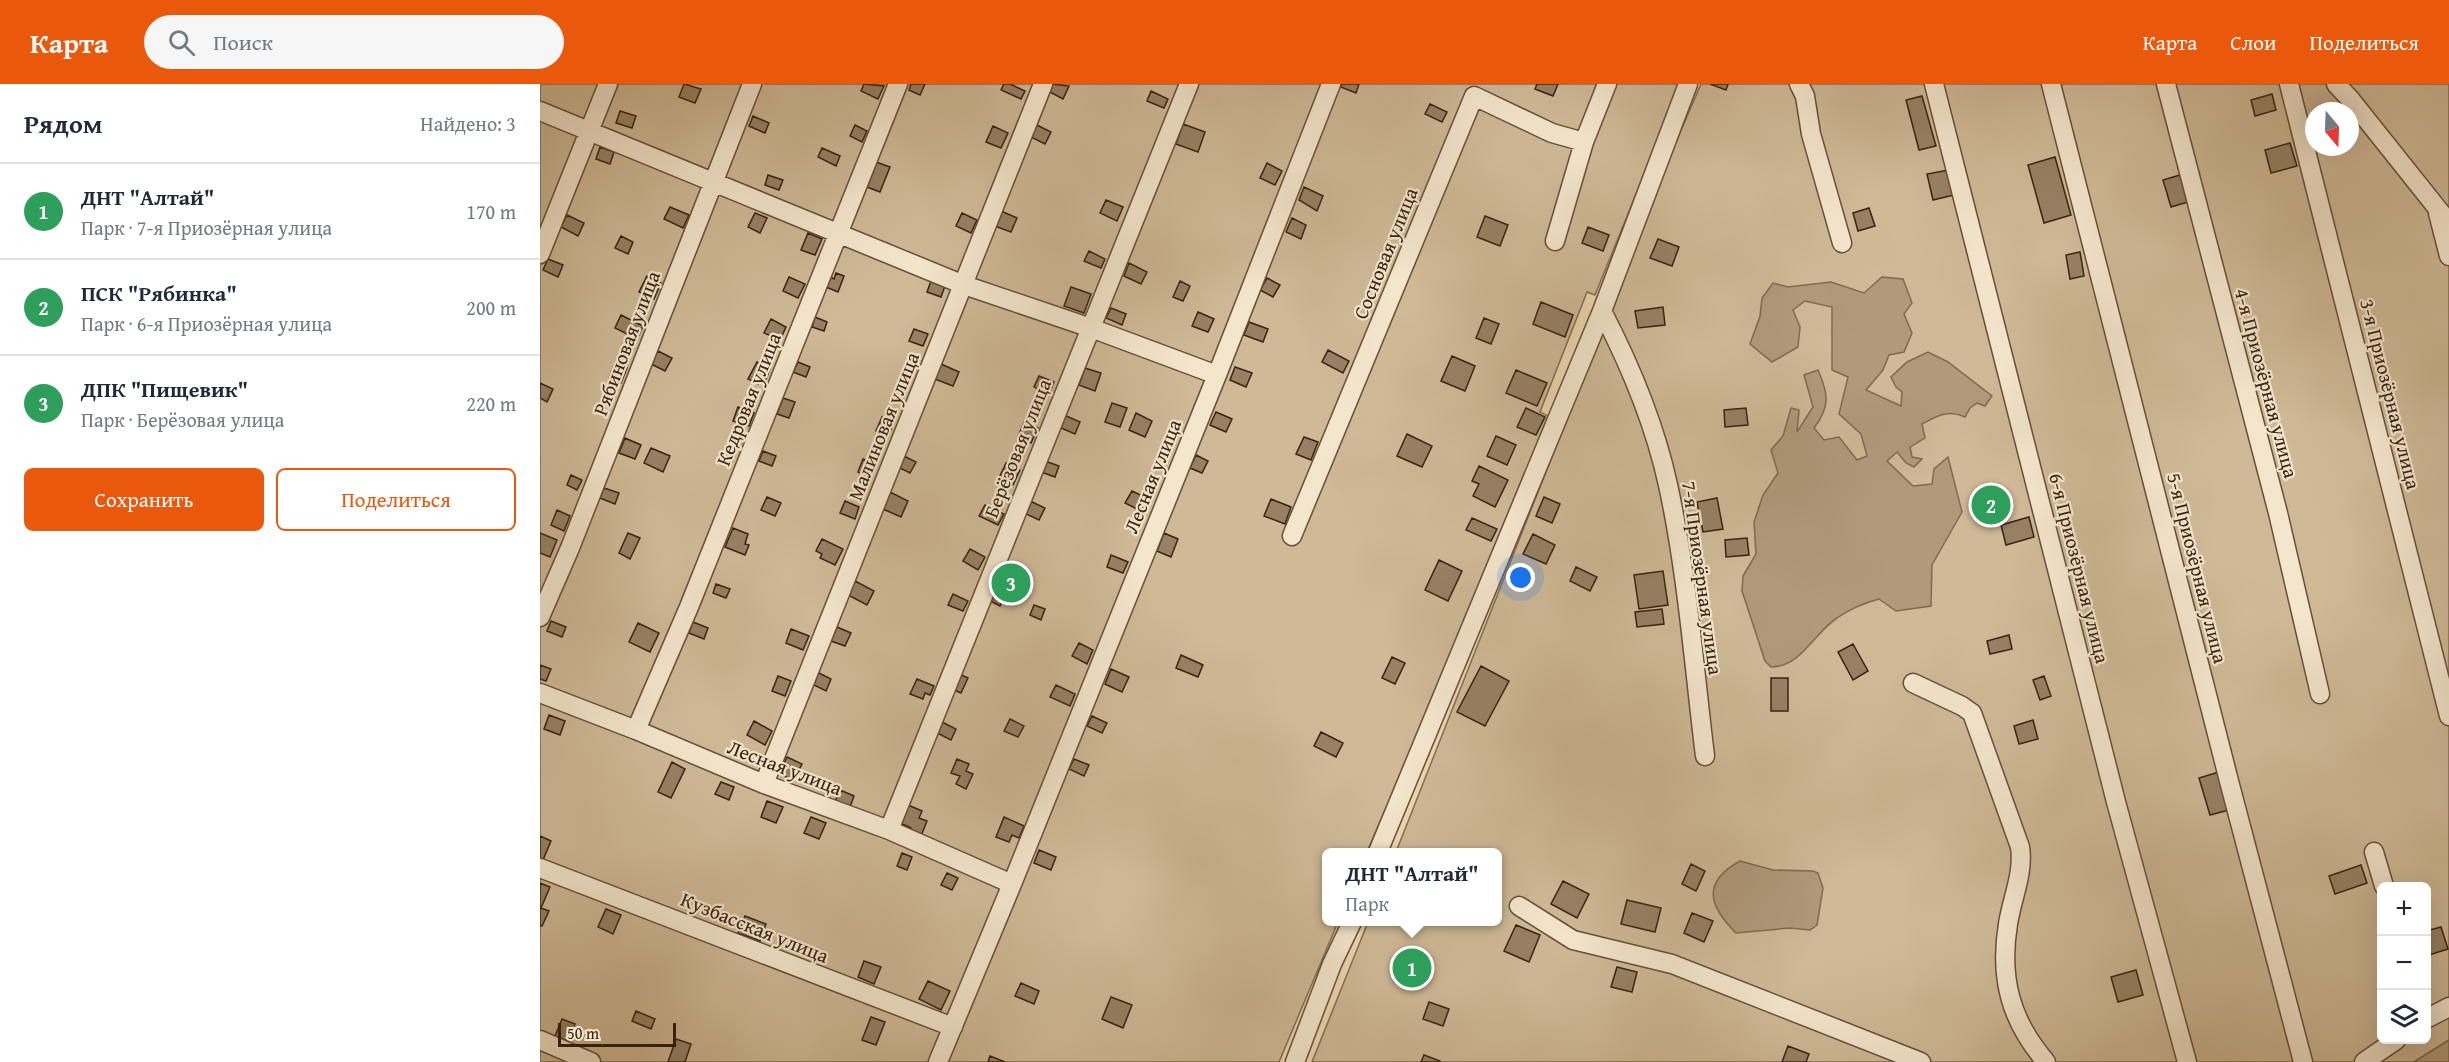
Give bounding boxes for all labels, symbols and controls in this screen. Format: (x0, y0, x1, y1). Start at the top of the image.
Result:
search box (144, 15, 564, 69)
text: Карта (30, 22, 108, 63)
icon: search (165, 26, 198, 59)
text: Поиск (213, 26, 273, 58)
text: Карта (2143, 27, 2197, 58)
text: Слои (2230, 27, 2276, 58)
text: Поделиться (2309, 27, 2419, 58)
north arrow (2305, 102, 2359, 156)
text: Рядом (24, 104, 102, 143)
text: Найдено: 3 (420, 109, 516, 138)
text: ДНТ "Алтай" (81, 181, 214, 213)
street label: Сосновая улица (1345, 182, 1425, 323)
text: 1 (38, 197, 49, 226)
text: 170 m (466, 197, 516, 226)
text: Парк · 7-я Приозёрная улица (81, 213, 332, 242)
street label: Рябиновая улица (585, 266, 667, 419)
text: ПСК "Рябинка" (81, 277, 237, 309)
street label: 4-я Приозёрная улица (2228, 285, 2306, 482)
text: 2 (38, 293, 49, 322)
text: 200 m (466, 293, 516, 322)
street label: 3-я Приозёрная улица (2353, 296, 2429, 493)
text: Парк · 6-я Приозёрная улица (81, 309, 332, 338)
street label: Кедровая улица (708, 328, 788, 470)
street label: Малиновая улица (840, 347, 926, 505)
text: ДПК "Пищевик" (81, 373, 248, 405)
street label: Берёзовая улица (976, 374, 1058, 522)
text: 3 (38, 389, 49, 418)
text: 220 m (466, 389, 516, 418)
text: Парк · Берёзовая улица (81, 405, 284, 434)
street label: Лесная улица (1116, 414, 1188, 537)
button: Сохранить (24, 468, 264, 531)
button: Поделиться (276, 468, 516, 531)
street label: 6-я Приозёрная улица (2042, 470, 2118, 667)
street label: 5-я Приозёрная улица (2160, 470, 2236, 667)
street label: 7-я Приозёрная улица (1675, 479, 1731, 677)
pin: 2 (1972, 482, 2010, 528)
pin: 3 (992, 560, 1030, 606)
your location (1506, 563, 1535, 592)
street label: Лесная улица (724, 732, 847, 802)
popup (1322, 848, 1502, 926)
text: ДНТ "Алтай" (1345, 857, 1479, 889)
map controls (2377, 882, 2431, 1044)
button: + (2377, 882, 2431, 936)
street label: Кузбасская улица (677, 884, 834, 970)
text: Парк (1345, 889, 1389, 918)
button: − (2377, 936, 2431, 990)
pin: 1 (1392, 946, 1432, 990)
button: layers (2377, 990, 2431, 1044)
scale bar (558, 1020, 676, 1048)
text: 50 m (567, 1021, 599, 1045)

